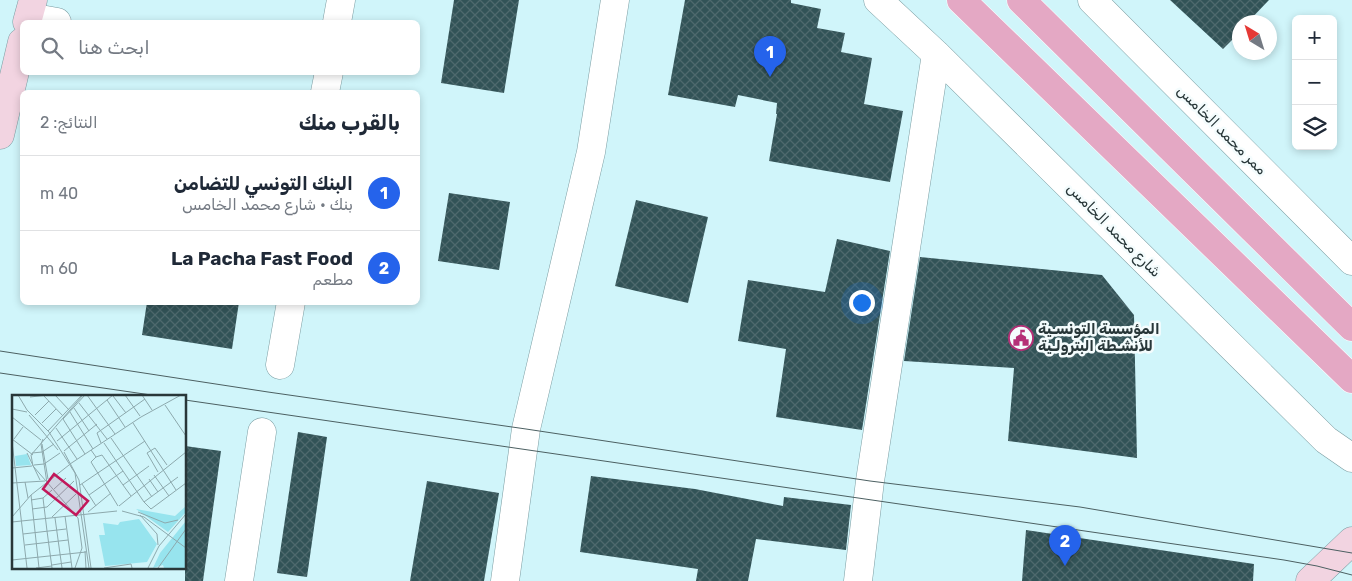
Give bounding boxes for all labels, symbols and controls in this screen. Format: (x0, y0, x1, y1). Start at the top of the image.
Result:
north arrow (1232, 15, 1277, 60)
map controls (1292, 15, 1337, 150)
button: + (1292, 15, 1337, 60)
search box (20, 20, 420, 75)
icon: search (38, 34, 66, 62)
text: ابحث هنا (78, 36, 150, 59)
pin: 1 (754, 36, 786, 77)
button: − (1292, 60, 1337, 105)
street label: ممر محمد الخامس (1173, 81, 1271, 179)
button: layers (1292, 105, 1337, 150)
text: بالقرب منك (299, 110, 400, 135)
text: النتائج: 2 (40, 113, 98, 132)
text: البنك التونسي للتضامن (174, 172, 353, 195)
street label: شارع محمد الخامس (1062, 179, 1165, 282)
text: 40 m (40, 184, 78, 203)
text: 1 (380, 184, 388, 203)
text: بنك · شارع محمد الخامس (182, 195, 353, 214)
text: La Pacha Fast Food (171, 247, 353, 270)
text: 60 m (40, 259, 78, 278)
text: 2 (379, 259, 389, 278)
text: مطعم (312, 270, 353, 289)
your location (849, 290, 875, 316)
place label: المؤسسة التونسـية للأنشـطة البترولـية (1038, 320, 1160, 355)
public building icon: المؤسسة التونسـية للأنشـطة البترولـية (1008, 325, 1034, 351)
inset map (12, 395, 186, 568)
pin: 2 (1049, 525, 1081, 566)

